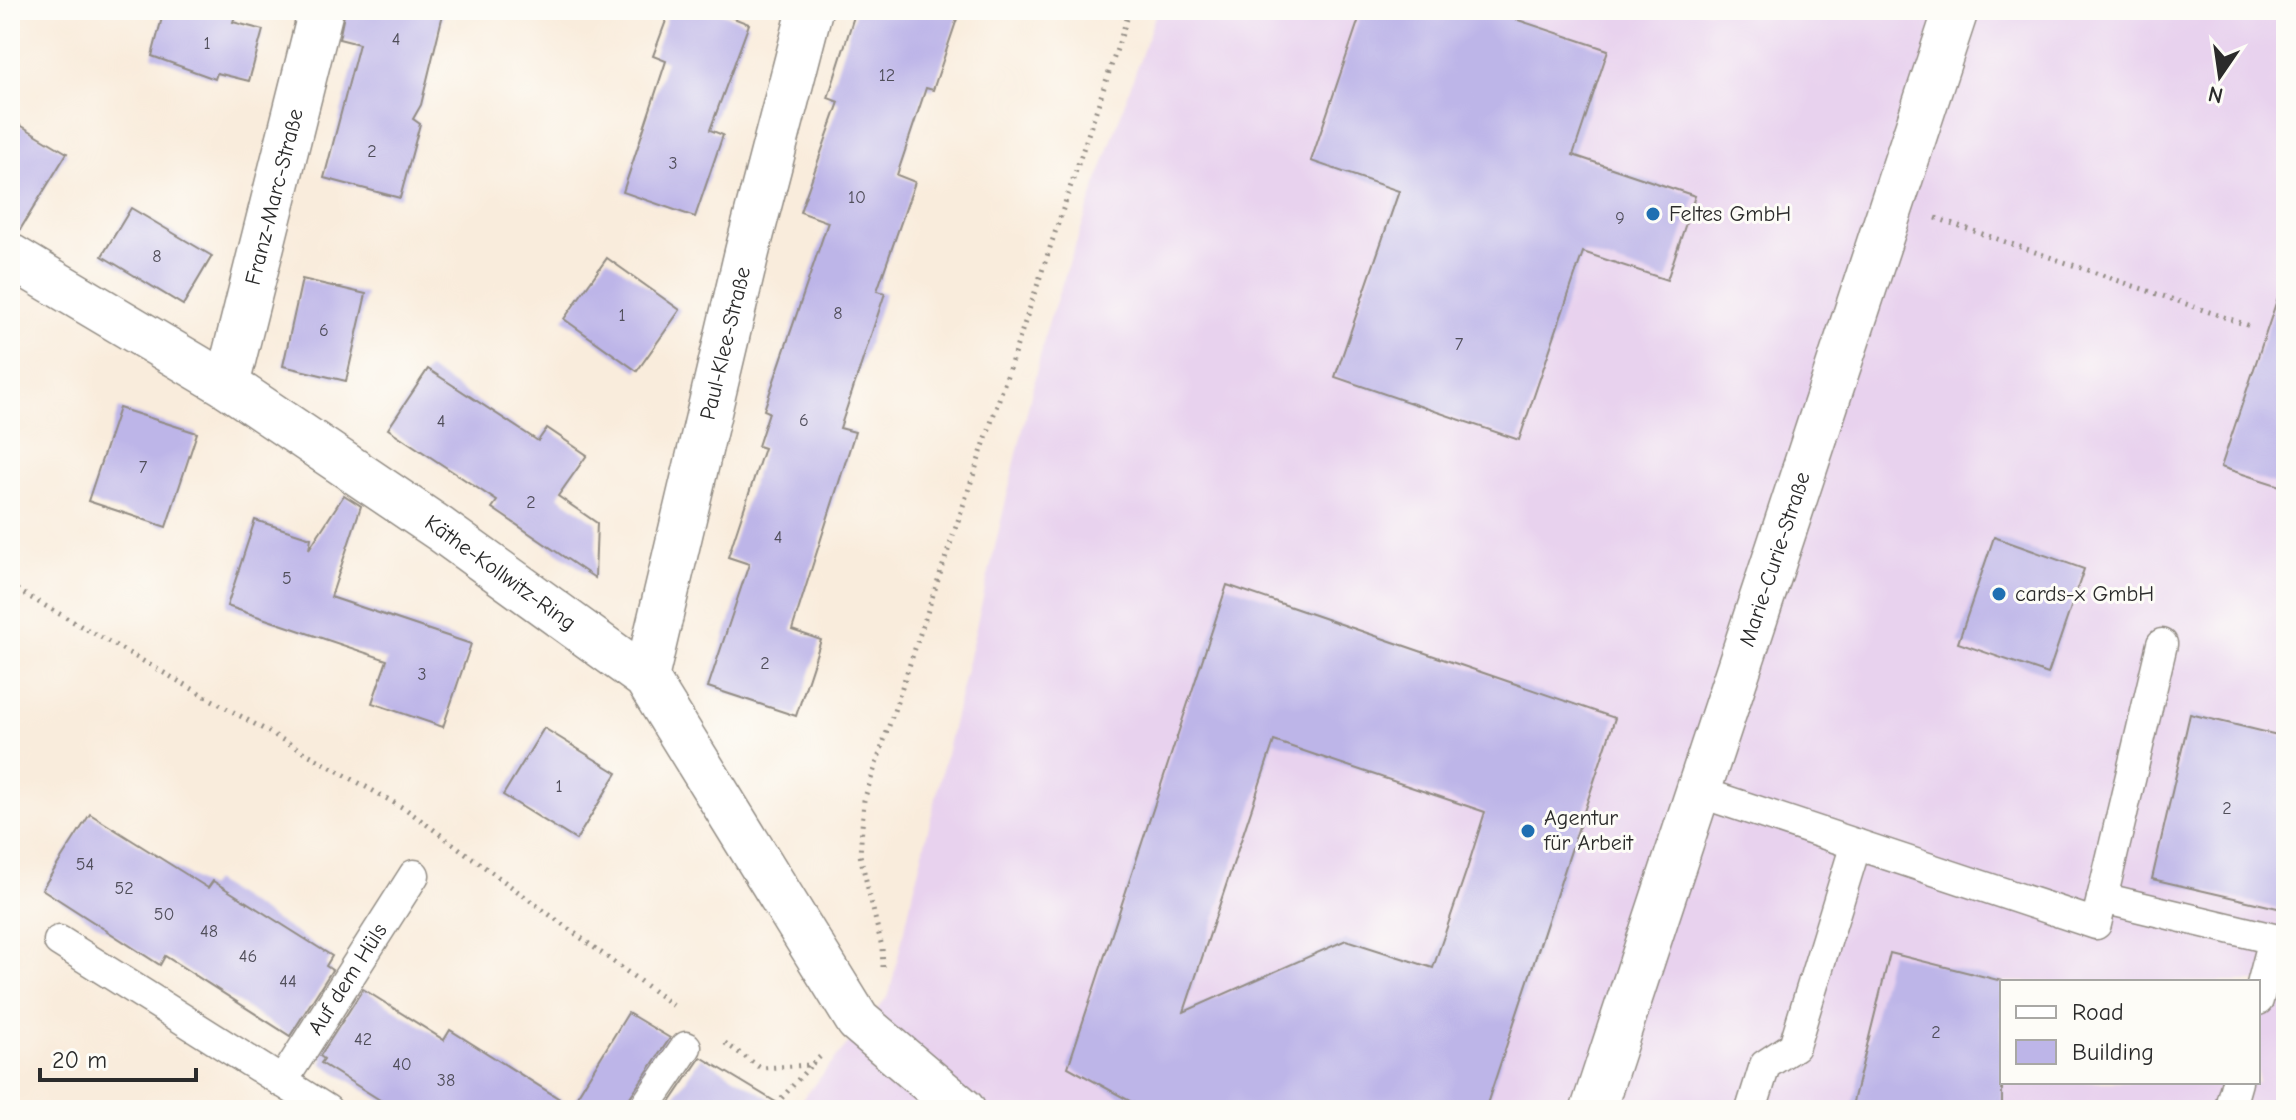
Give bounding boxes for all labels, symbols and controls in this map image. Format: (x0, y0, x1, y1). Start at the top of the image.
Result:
house number: 4 (392, 29, 400, 50)
house number: 1 (203, 33, 211, 54)
north arrow (2180, 36, 2260, 116)
house number: 12 (879, 65, 895, 86)
text: N (2206, 80, 2226, 109)
street label: Franz-Marc-Straße (240, 106, 309, 288)
house number: 2 (367, 141, 377, 162)
house number: 3 (668, 153, 678, 174)
house number: 10 (848, 187, 866, 208)
place label: Feltes GmbH (1669, 201, 1791, 227)
marker: Feltes GmbH (1644, 205, 1662, 223)
house number: 9 (1615, 208, 1625, 229)
house number: 8 (152, 246, 162, 267)
street label: Paul-Klee-Straße (695, 264, 756, 422)
house number: 8 (833, 303, 843, 324)
house number: 1 (618, 305, 626, 326)
house number: 6 (319, 320, 329, 341)
house number: 7 (1455, 334, 1464, 355)
house number: 6 (799, 410, 809, 431)
house number: 4 (437, 411, 445, 432)
house number: 7 (139, 457, 148, 478)
street label: Marie-Curie-Straße (1734, 468, 1816, 650)
house number: 2 (526, 492, 536, 513)
street label: Käthe-Kollwitz-Ring (420, 509, 581, 636)
house number: 4 (774, 527, 782, 548)
house number: 5 (282, 568, 292, 589)
place label: cards-x GmbH (2015, 581, 2154, 607)
marker: cards-x GmbH (1990, 585, 2008, 603)
house number: 2 (760, 653, 770, 674)
house number: 3 (417, 664, 427, 685)
house number: 1 (555, 776, 563, 797)
house number: 2 (2222, 798, 2232, 819)
place label: Agentur für Arbeit (1543, 805, 1634, 856)
marker: Agentur für Arbeit (1519, 822, 1537, 840)
house number: 54 (76, 854, 94, 875)
house number: 52 (114, 878, 134, 899)
house number: 50 (154, 904, 174, 925)
street label: Auf dem Hüls (303, 919, 393, 1040)
house number: 48 (200, 921, 218, 942)
house number: 46 (239, 946, 257, 967)
house number: 44 (279, 971, 297, 992)
legend (2000, 980, 2260, 1084)
text: Road (2072, 998, 2124, 1026)
house number: 2 (1931, 1022, 1941, 1043)
house number: 42 (354, 1029, 372, 1050)
scale bar (40, 1032, 196, 1082)
text: Building (2072, 1038, 2154, 1066)
text: 20 m (52, 1046, 107, 1074)
house number: 40 (392, 1054, 412, 1075)
house number: 38 (437, 1070, 455, 1091)

